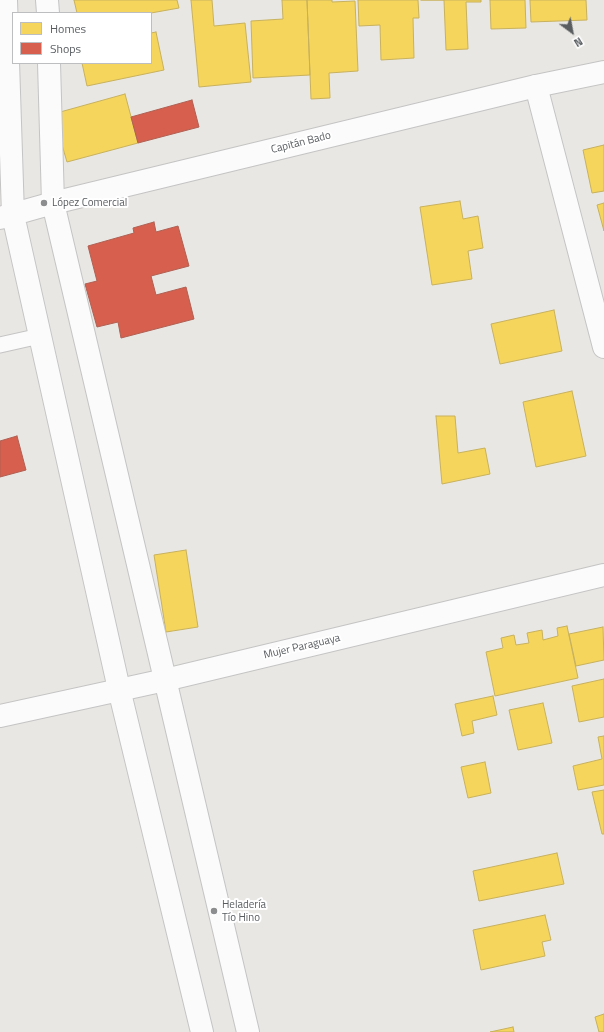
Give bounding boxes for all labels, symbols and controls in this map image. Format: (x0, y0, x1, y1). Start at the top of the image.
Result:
legend (12, 12, 152, 64)
north arrow (552, 12, 592, 52)
text: Homes (50, 19, 86, 38)
text: N (571, 33, 586, 51)
text: Shops (50, 39, 81, 58)
street label: Capitán Bado (270, 129, 332, 157)
place label: López Comercial (52, 196, 127, 210)
marker: López Comercial (39, 198, 49, 208)
street label: Mujer Paraguaya (262, 632, 342, 662)
place label: Heladería Tío Hino (222, 898, 266, 924)
marker: Heladería Tío Hino (209, 906, 219, 916)

